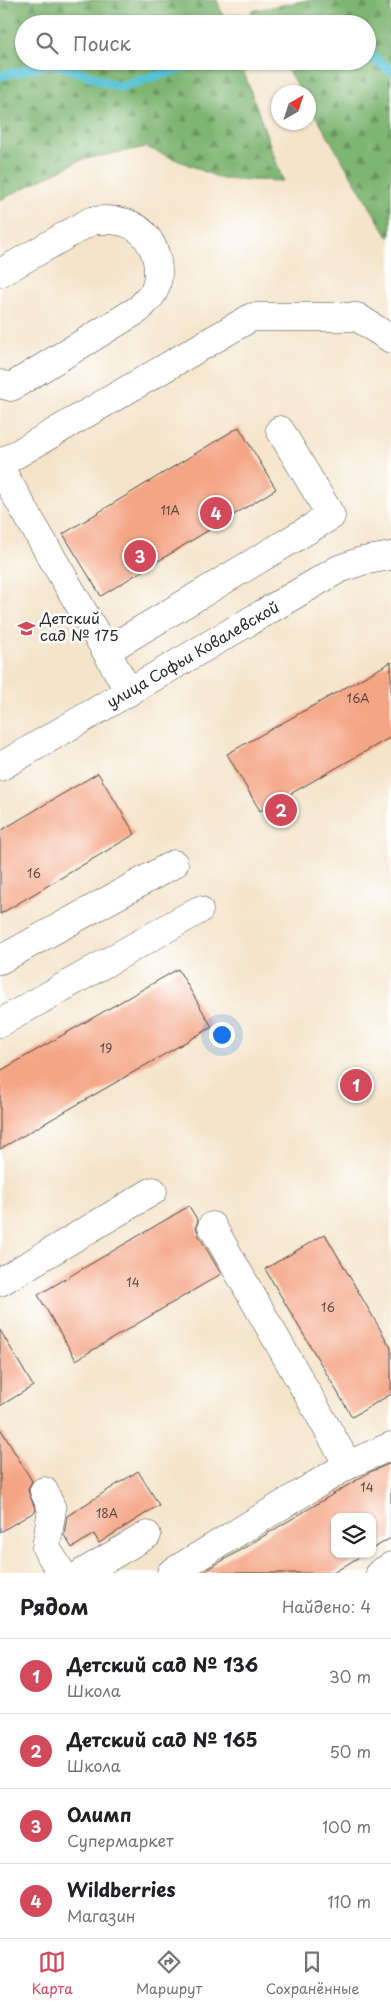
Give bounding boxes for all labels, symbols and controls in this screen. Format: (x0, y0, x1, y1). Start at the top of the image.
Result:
search box (15, 15, 376, 70)
icon: search (33, 29, 61, 57)
text: Поиск (73, 29, 131, 57)
north arrow (271, 85, 316, 130)
pin: 4 (200, 494, 232, 532)
house number: 11А (160, 501, 180, 519)
pin: 3 (124, 537, 156, 575)
street label: улица Софьи Ковалевской (102, 595, 283, 713)
place label: Детский сад № 175 (39, 606, 119, 646)
school or university icon: Детский сад № 175 (16, 618, 36, 638)
house number: 16А (347, 689, 370, 707)
pin: 2 (265, 791, 297, 829)
house number: 16 (27, 864, 41, 882)
your location (209, 1022, 235, 1048)
house number: 19 (100, 1039, 112, 1057)
pin: 1 (340, 1066, 372, 1104)
house number: 14 (126, 1273, 140, 1291)
house number: 16 (321, 1298, 335, 1316)
house number: 14 (360, 1478, 374, 1496)
house number: 18А (96, 1504, 118, 1522)
map controls (331, 1513, 376, 1558)
button: layers (331, 1513, 376, 1558)
text: Рядом (20, 1590, 88, 1622)
text: Найдено: 4 (282, 1594, 371, 1618)
text: Детский сад № 136 (67, 1650, 258, 1678)
text: 1 (32, 1664, 40, 1688)
text: 30 m (329, 1664, 371, 1688)
text: Школа (67, 1678, 121, 1702)
text: Детский сад № 165 (67, 1725, 258, 1753)
text: 2 (30, 1739, 42, 1763)
text: 50 m (330, 1739, 371, 1763)
text: Школа (67, 1753, 121, 1777)
text: Олимп (67, 1800, 132, 1828)
text: 3 (31, 1814, 41, 1838)
text: 100 m (322, 1814, 371, 1838)
text: Супермаркет (67, 1828, 174, 1852)
text: Wildberries (67, 1875, 176, 1903)
text: 4 (31, 1889, 41, 1913)
text: 110 m (328, 1889, 371, 1913)
text: Магазин (67, 1903, 136, 1927)
tab: Карта (32, 1948, 73, 1999)
tab: Маршрут (136, 1948, 202, 1999)
tab: Сохранённые (266, 1948, 359, 1999)

